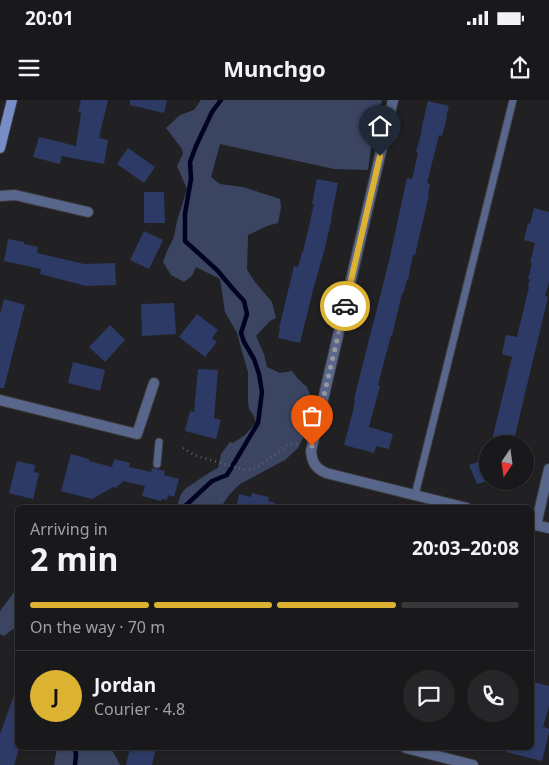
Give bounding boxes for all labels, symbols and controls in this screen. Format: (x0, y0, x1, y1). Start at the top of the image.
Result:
text: 20:01 (25, 5, 74, 31)
text: Munchgo (223, 53, 326, 83)
icon: menu (15, 54, 43, 82)
icon: share (506, 54, 534, 82)
pin (359, 105, 401, 156)
icon: home (366, 112, 394, 140)
courier (320, 281, 370, 331)
icon: car (331, 292, 359, 320)
pin (291, 395, 333, 446)
icon: bag (298, 402, 326, 430)
north arrow (479, 435, 534, 490)
map controls (479, 435, 534, 490)
text: Arriving in (30, 518, 108, 540)
text: 20:03–20:08 (412, 535, 519, 561)
text: 2 min (30, 537, 118, 580)
text: On the way · 70 m (30, 616, 165, 638)
button: chat (403, 670, 455, 722)
button: phone (467, 670, 519, 722)
text: Jordan (94, 672, 156, 698)
text: J (53, 683, 59, 709)
text: Courier · 4.8 (94, 698, 185, 720)

